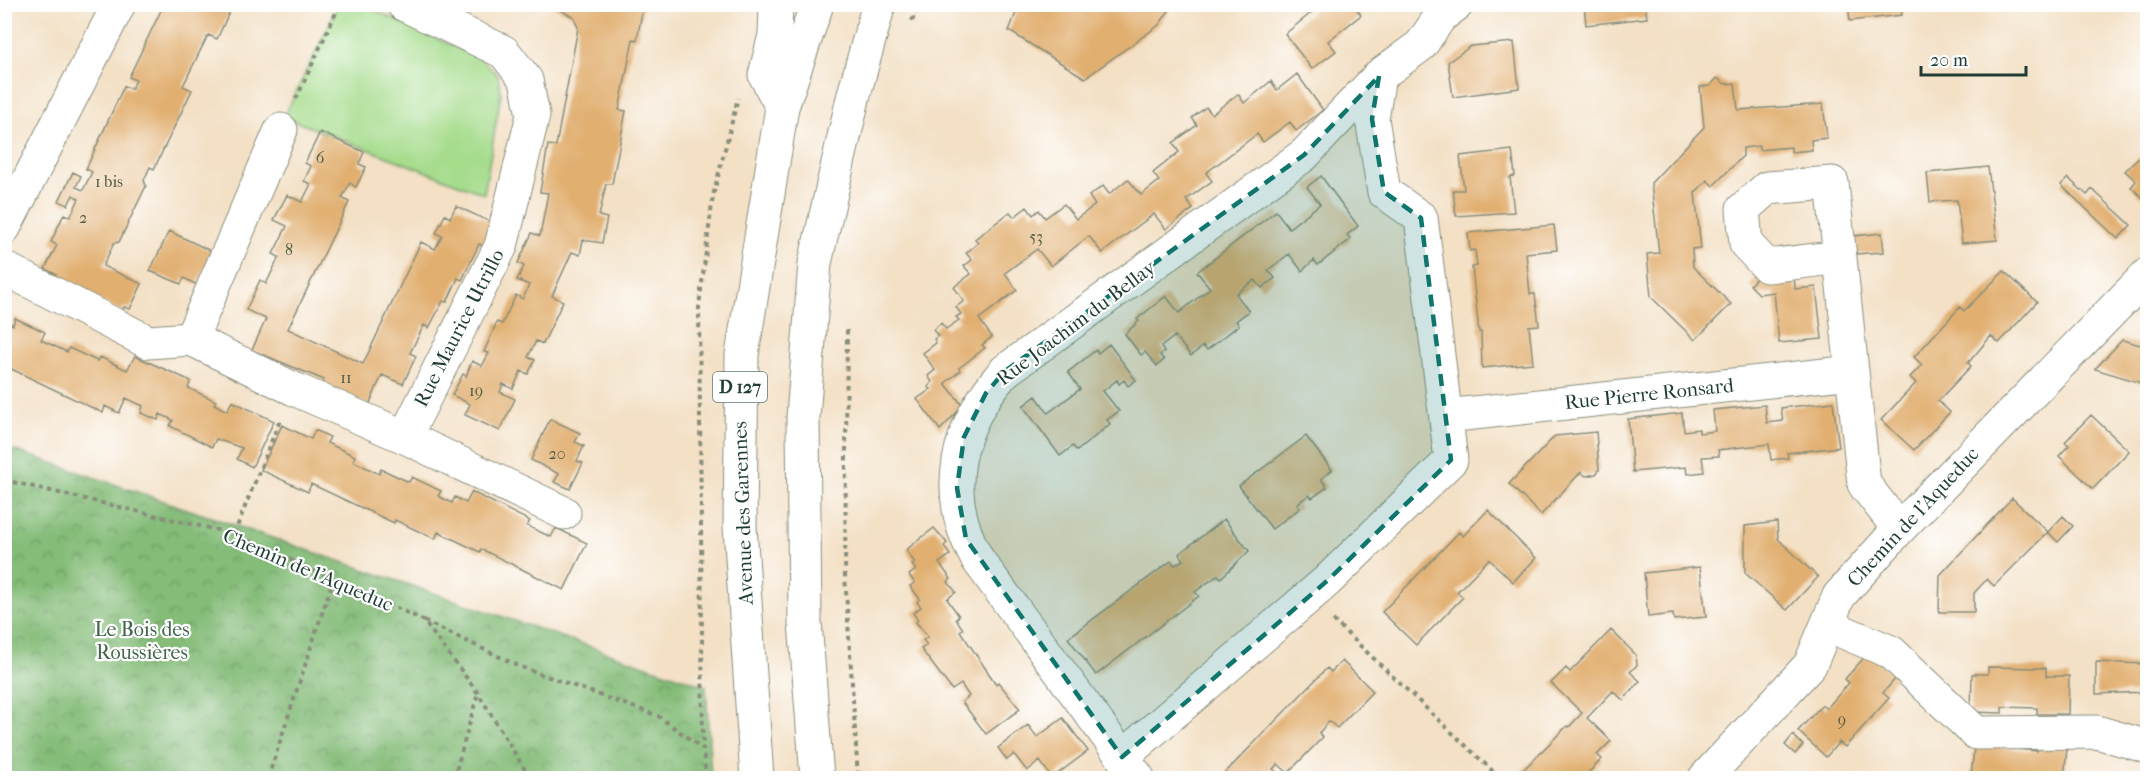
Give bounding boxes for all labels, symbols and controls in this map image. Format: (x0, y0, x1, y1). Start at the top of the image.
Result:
scale bar (1921, 39, 2026, 77)
text: 20 m (1930, 50, 1968, 71)
house number: 6 (316, 148, 325, 167)
house number: 1 bis (95, 172, 123, 191)
house number: 2 (79, 208, 87, 227)
house number: 53 (1029, 227, 1043, 246)
house number: 8 (285, 240, 293, 259)
street label: Rue Maurice Utrillo (409, 245, 509, 411)
street label: Rue Joachim du Bellay (992, 255, 1161, 390)
house number: 11 (340, 368, 352, 387)
road number: D 127 (713, 372, 767, 402)
street label: Rue Pierre Ronsard (1563, 374, 1736, 414)
house number: 19 (469, 381, 483, 400)
street label: Avenue des Garennes (728, 421, 758, 606)
street label: Chemin de l'Aqueduc (1842, 442, 1984, 591)
house number: 20 (548, 444, 566, 463)
street label: Chemin de l'Aqueduc (220, 524, 397, 616)
park label: Le Bois des Roussières (94, 618, 190, 664)
house number: 9 (1838, 710, 1846, 729)

